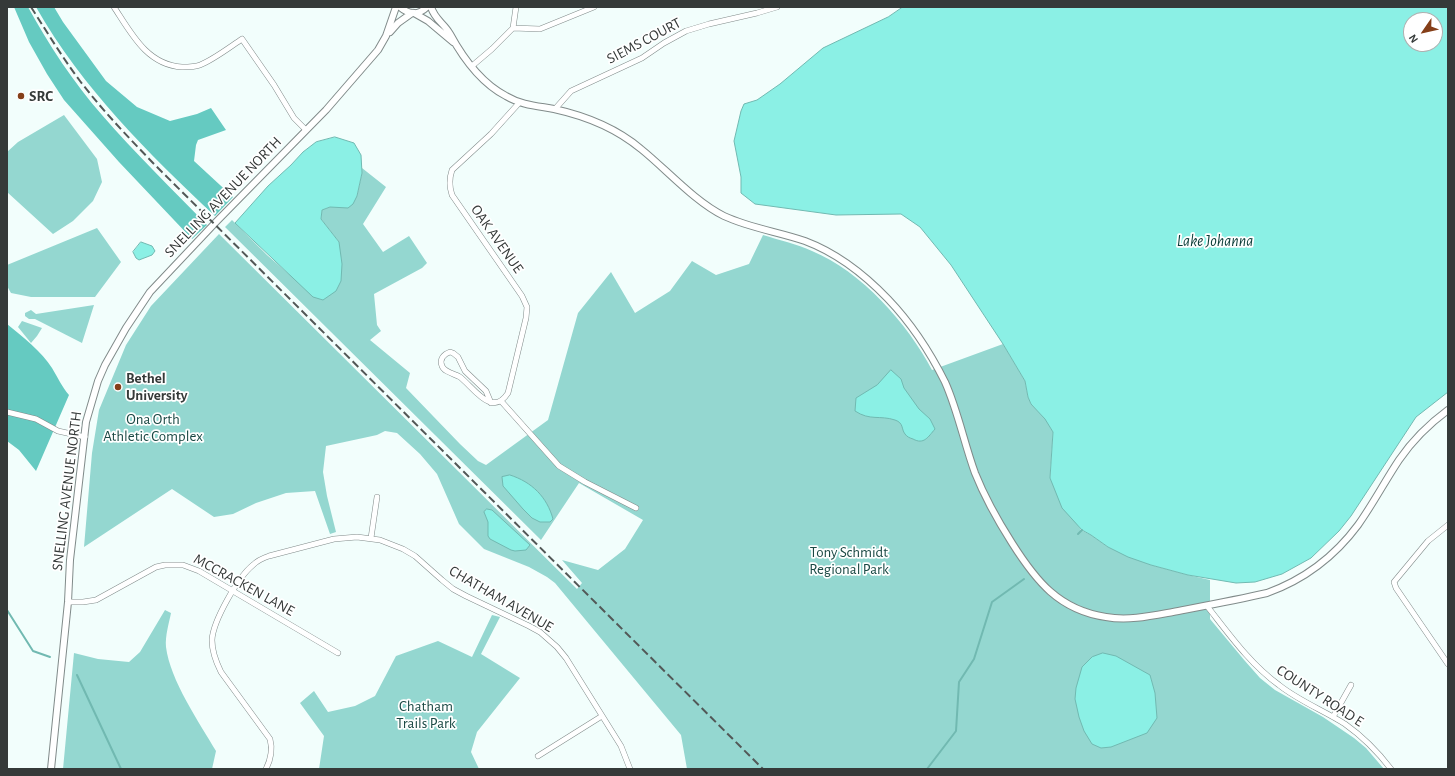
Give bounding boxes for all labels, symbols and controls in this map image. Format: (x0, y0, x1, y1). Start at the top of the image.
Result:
north arrow (1403, 12, 1443, 52)
street label: SIEMS COURT (604, 14, 684, 68)
text: N (1407, 32, 1420, 45)
place label: SRC (29, 87, 53, 105)
marker: SRC (16, 91, 26, 101)
street label: SNELLING AVENUE NORTH (161, 133, 285, 261)
street label: OAK AVENUE (467, 201, 527, 277)
water label: Lake Johanna (1177, 231, 1253, 251)
place label: Bethel University (126, 369, 187, 404)
marker: Bethel University (113, 382, 123, 392)
street label: SNELLING AVENUE NORTH (48, 410, 86, 572)
park label: Ona Orth Athletic Complex (103, 410, 203, 445)
park label: Tony Schmidt Regional Park (809, 543, 889, 578)
street label: MCCRACKEN LANE (190, 550, 298, 620)
street label: CHATHAM AVENUE (446, 562, 556, 636)
street label: COUNTY ROAD E (1273, 661, 1367, 731)
park label: Chatham Trails Park (396, 697, 456, 732)

